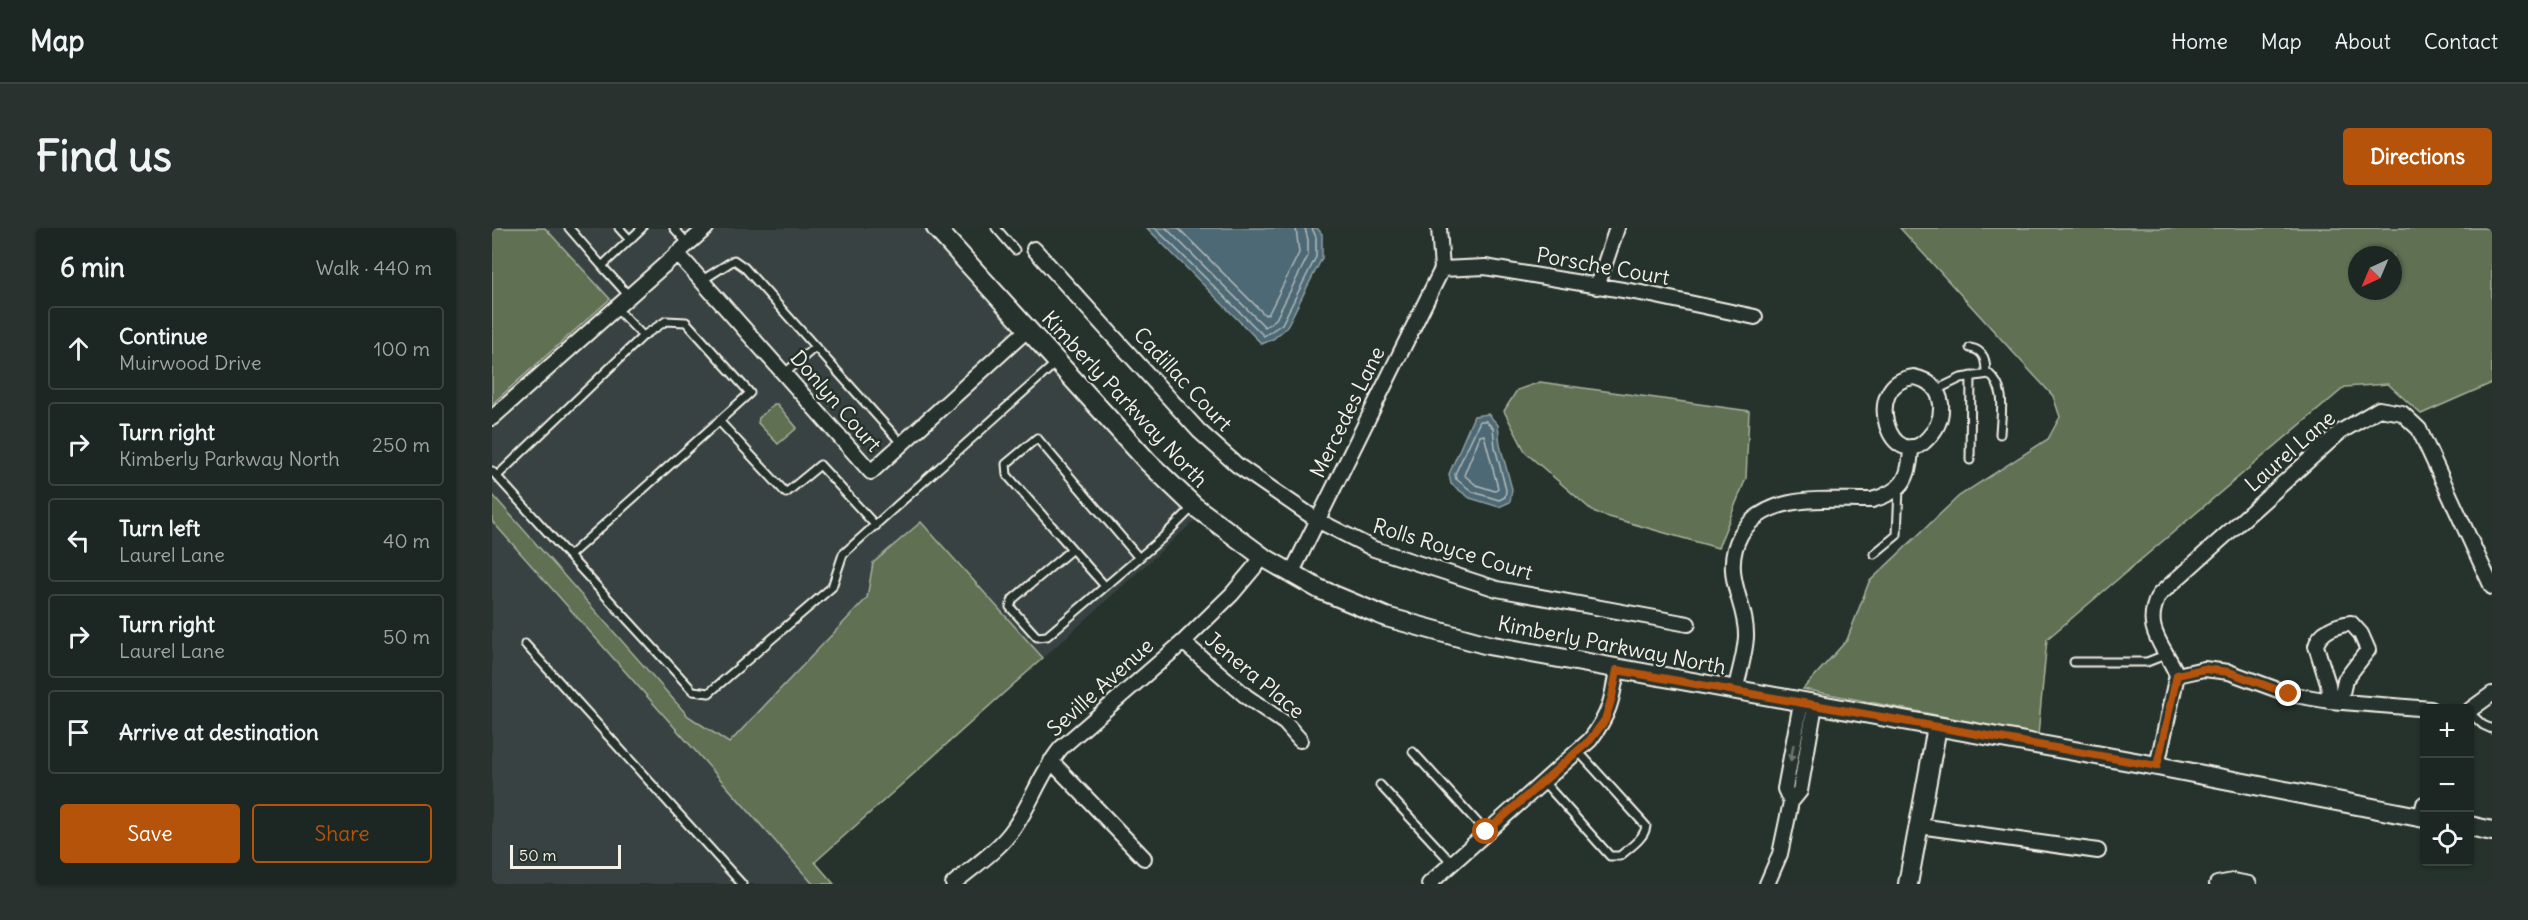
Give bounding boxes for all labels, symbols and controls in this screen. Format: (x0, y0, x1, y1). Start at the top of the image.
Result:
text: Map (30, 23, 84, 59)
text: Home (2171, 28, 2228, 55)
text: Map (2261, 28, 2302, 55)
text: About (2335, 28, 2391, 55)
text: Contact (2424, 28, 2498, 55)
button: Directions (2343, 128, 2492, 185)
text: Find us (36, 130, 172, 182)
street label: Porsche Court (1534, 241, 1672, 291)
north arrow (2348, 246, 2402, 300)
text: 6 min (60, 251, 125, 284)
text: Walk · 440 m (316, 255, 432, 280)
street label: Kimberly Parkway North (1036, 305, 1214, 493)
street label: Cadillac Court (1128, 321, 1238, 437)
text: Continue (119, 322, 208, 350)
icon: ahead (62, 332, 95, 365)
text: 100 m (373, 336, 430, 361)
street label: Mercedes Lane (1304, 342, 1390, 482)
street label: Donlyn Court (784, 345, 888, 457)
text: Muirwood Drive (119, 350, 261, 375)
street label: Laurel Lane (2239, 404, 2341, 498)
text: Turn right (119, 418, 215, 446)
icon: right (62, 428, 95, 461)
text: 250 m (372, 432, 430, 457)
text: Kimberly Parkway North (119, 446, 340, 471)
street label: Rolls Royce Court (1370, 512, 1536, 586)
text: Turn left (119, 514, 200, 542)
icon: left (62, 524, 95, 557)
text: 40 m (383, 528, 430, 553)
text: Laurel Lane (119, 542, 225, 567)
text: Turn right (119, 610, 215, 638)
street label: Kimberly Parkway North (1496, 610, 1728, 680)
icon: right (62, 620, 95, 653)
text: 50 m (383, 624, 430, 649)
street label: Jenera Place (1200, 626, 1310, 724)
street label: Seville Avenue (1041, 632, 1159, 742)
text: Laurel Lane (119, 638, 225, 663)
route end (2275, 680, 2301, 706)
map controls (2420, 704, 2474, 866)
button: + (2420, 704, 2474, 758)
icon: arrive (62, 716, 95, 749)
text: Arrive at destination (119, 718, 319, 746)
one-way arrow (1787, 744, 1796, 763)
button: − (2420, 758, 2474, 812)
button: Save (60, 804, 240, 863)
button: Share (252, 804, 432, 863)
button: locate (2420, 812, 2474, 866)
route start (1472, 818, 1498, 844)
scale bar (510, 842, 621, 870)
text: 50 m (519, 845, 557, 865)

